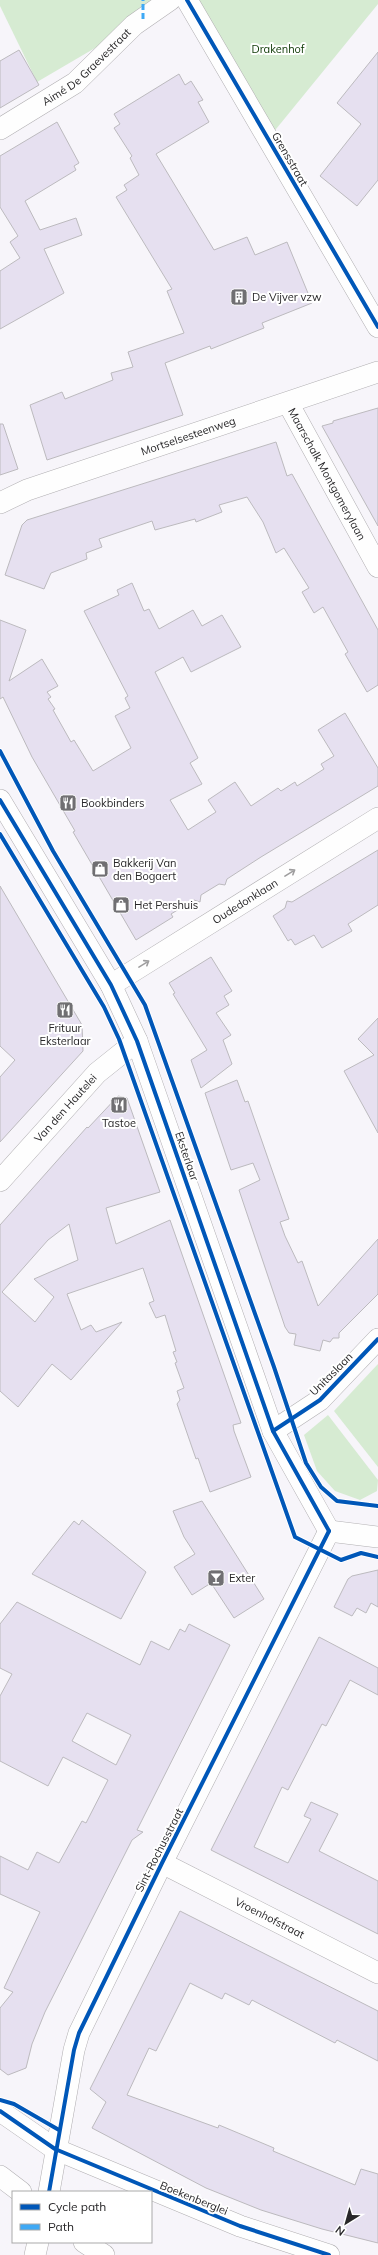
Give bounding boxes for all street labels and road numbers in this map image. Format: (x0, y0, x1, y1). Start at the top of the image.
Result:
street label: Aimé De Graevestraat (39, 25, 134, 109)
street label: Grensstraat (269, 129, 311, 189)
street label: Maarschalk Montgomerylaan (285, 405, 369, 543)
street label: Mortselsesteenweg (139, 413, 237, 458)
street label: Oudedonklaan (210, 875, 280, 927)
street label: Van den Hautelei (31, 1071, 100, 1145)
street label: Eksterlaar (172, 1130, 202, 1182)
street label: Unitaslaan (307, 1350, 355, 1398)
street label: Sint-Rochusstraat (132, 1806, 186, 1894)
street label: Vroenhofstraat (233, 1894, 307, 1942)
street label: Boekenberglei (158, 2178, 230, 2218)

